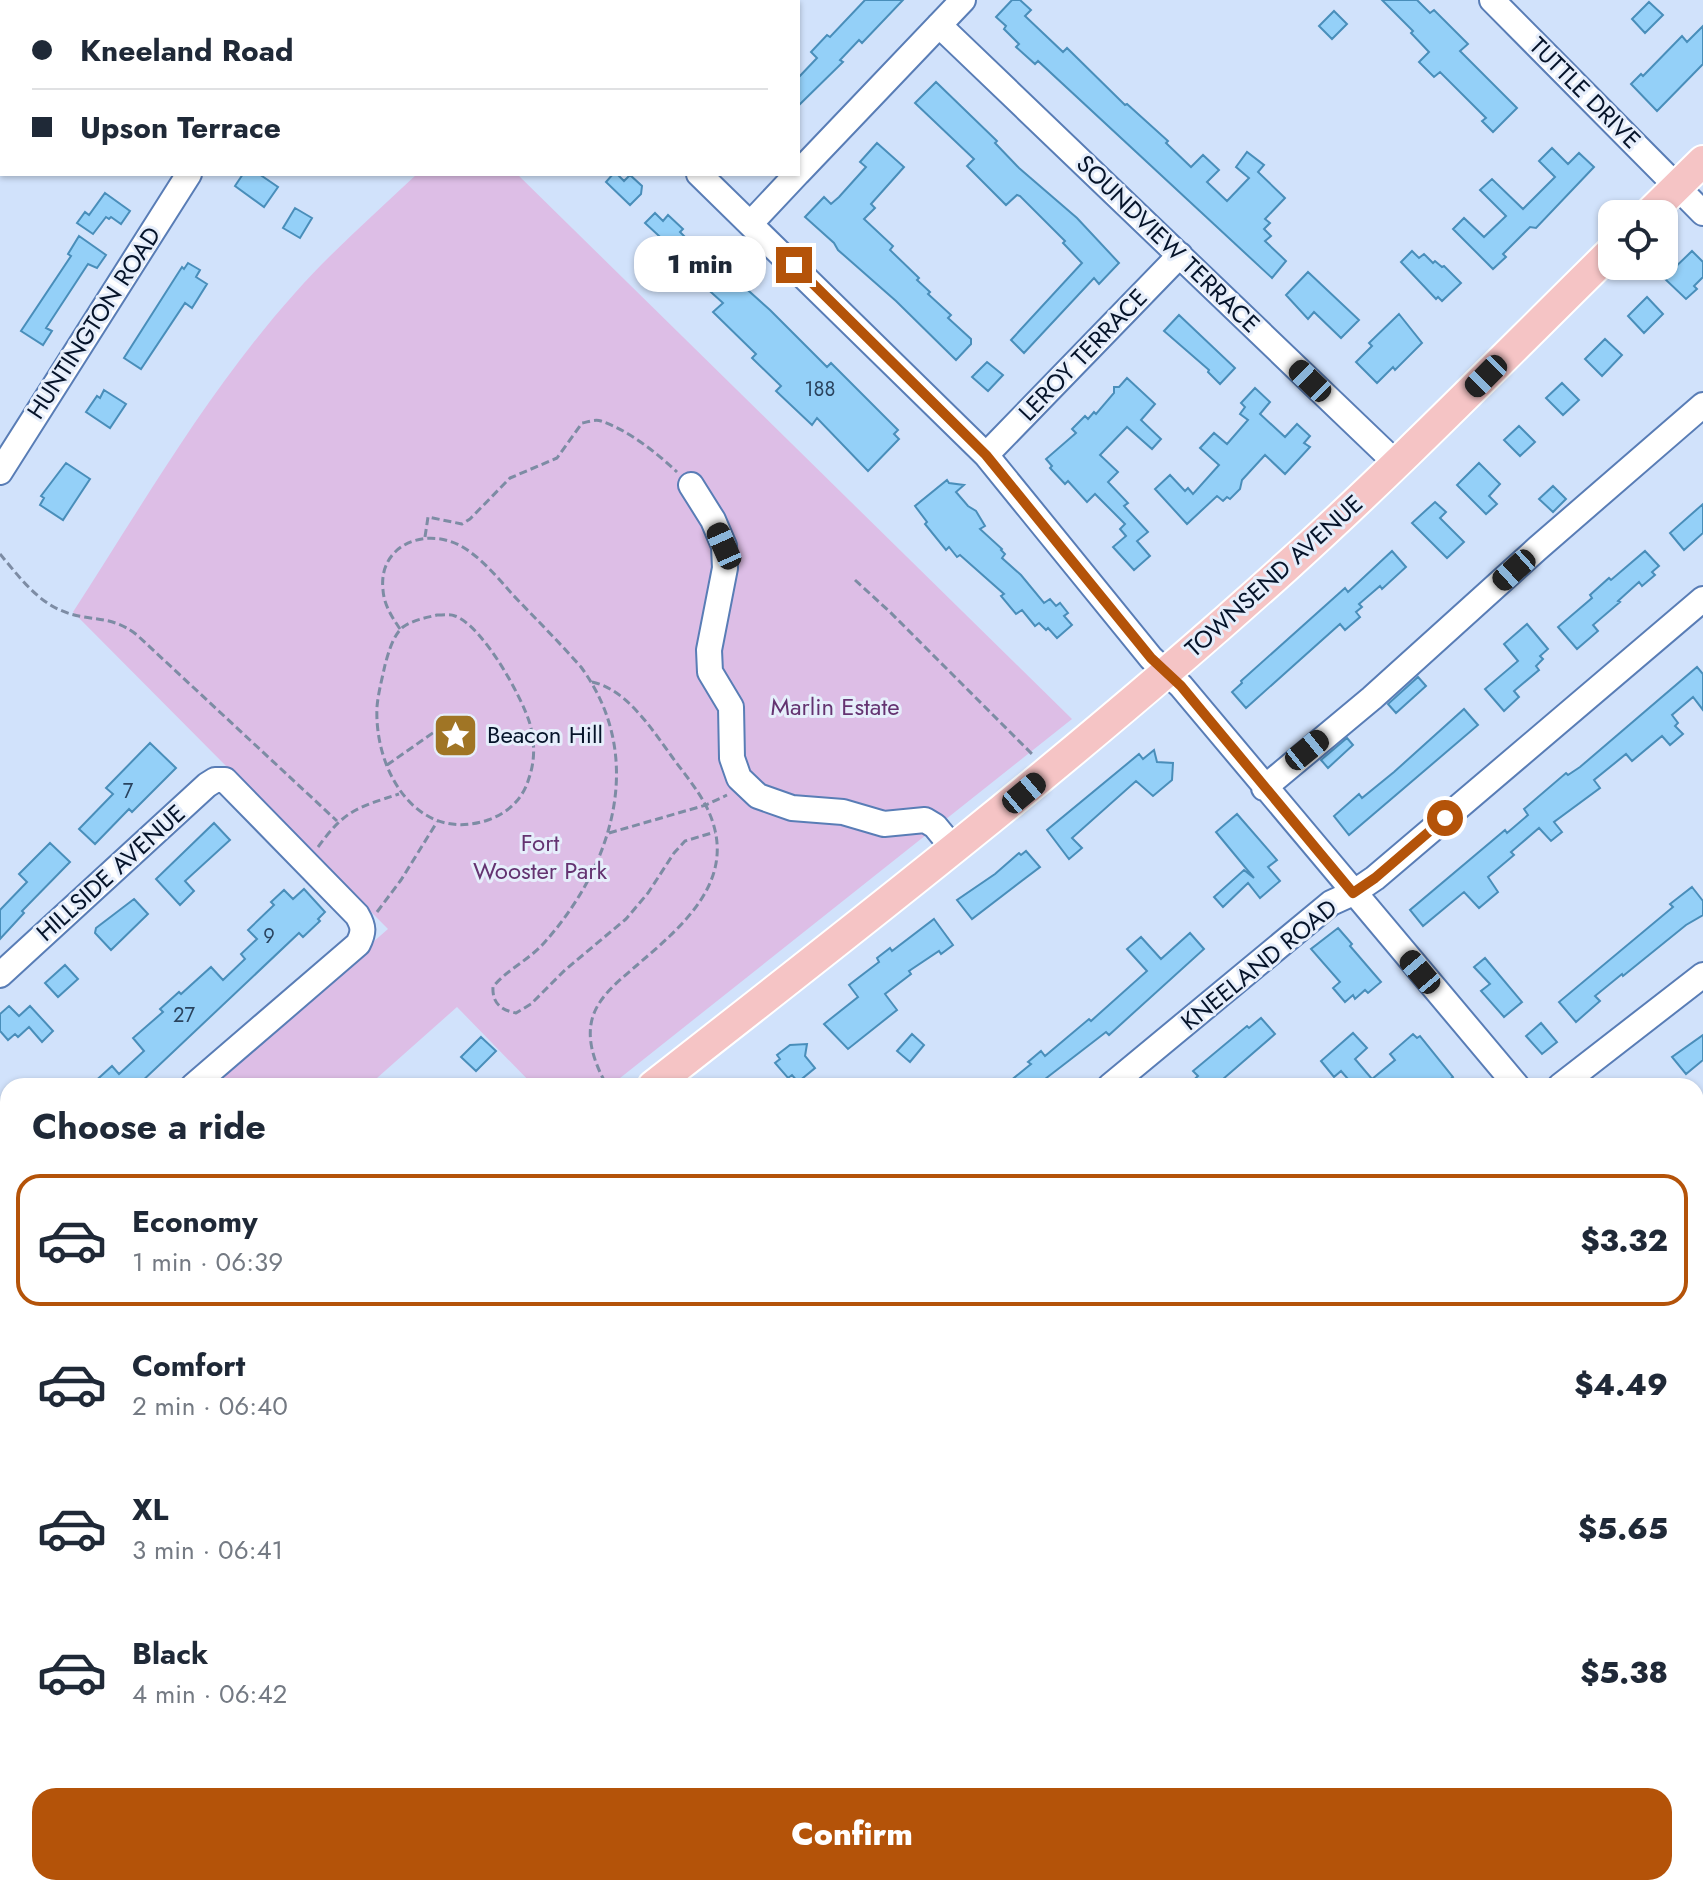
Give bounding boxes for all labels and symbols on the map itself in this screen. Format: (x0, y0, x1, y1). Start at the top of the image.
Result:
street label: TUTTLE DRIVE (1522, 29, 1649, 156)
street label: SOUNDVIEW TERRACE (1069, 147, 1268, 341)
street label: HUNTINGTON ROAD (18, 220, 169, 426)
callout: 1 min (634, 237, 766, 293)
route end (776, 247, 812, 283)
street label: LEROY TERRACE (1010, 281, 1155, 429)
car (1461, 351, 1511, 401)
car (1284, 356, 1336, 406)
house number: 188 (805, 375, 835, 404)
street label: TOWNSEND AVENUE (1177, 486, 1370, 665)
car (703, 519, 745, 573)
car (1488, 545, 1540, 595)
park label: Marlin Estate (770, 689, 900, 724)
place icon: Beacon Hill (432, 711, 480, 759)
place label: Beacon Hill (487, 717, 603, 752)
car (1281, 726, 1333, 774)
car (998, 768, 1050, 818)
house number: 7 (123, 777, 134, 806)
street label: HILLSIDE AVENUE (28, 796, 193, 949)
route start (1427, 800, 1463, 836)
park label: Fort Wooster Park (473, 825, 607, 888)
street label: KNEELAND ROAD (1173, 891, 1344, 1039)
house number: 9 (263, 922, 275, 951)
car (1395, 946, 1445, 998)
house number: 27 (173, 1001, 195, 1030)

